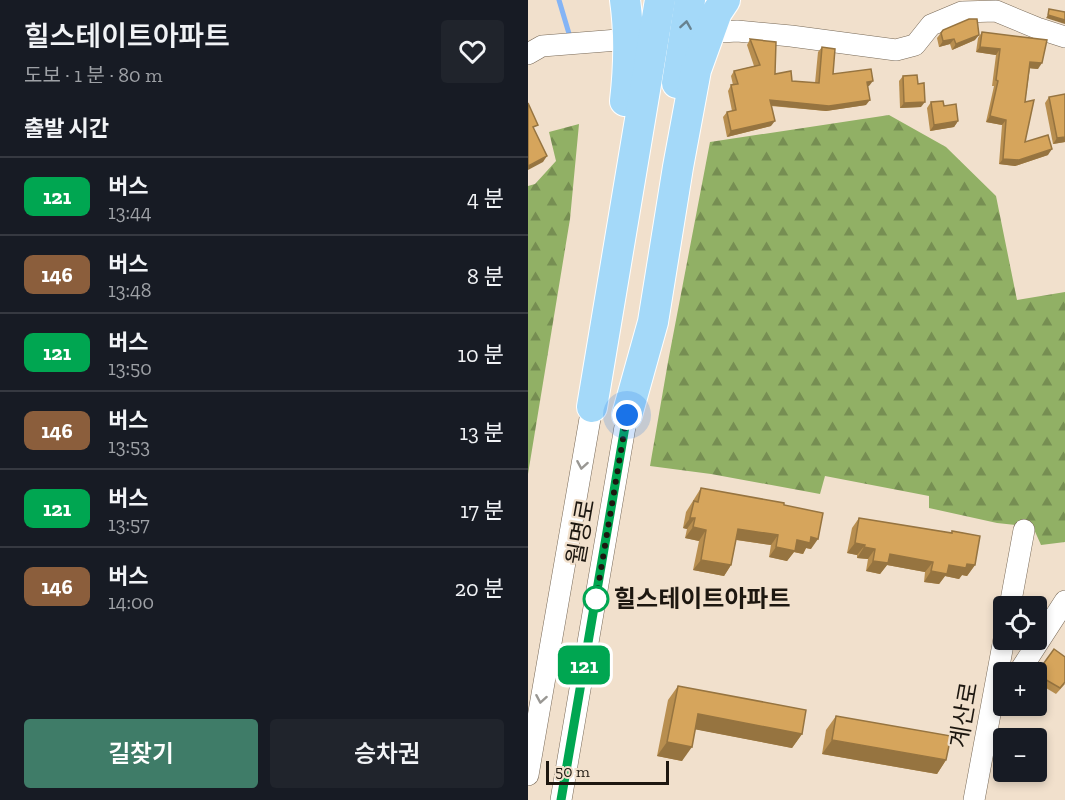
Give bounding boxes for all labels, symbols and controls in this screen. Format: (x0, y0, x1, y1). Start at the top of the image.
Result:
text: 힐스테이트아파트 (24, 20, 230, 53)
button: heart (441, 20, 504, 83)
one-way arrow (679, 20, 691, 30)
text: 도보 · 1 분 · 80 m (24, 63, 162, 87)
text: 출발 시간 (24, 115, 109, 142)
text: 버스 (108, 173, 148, 200)
text: 121 (43, 184, 71, 209)
text: 4 분 (467, 185, 504, 212)
text: 13:44 (108, 200, 152, 224)
text: 버스 (108, 251, 148, 278)
text: 146 (41, 262, 73, 287)
text: 8 분 (467, 263, 504, 290)
text: 13:48 (108, 278, 152, 302)
text: 버스 (108, 329, 148, 356)
text: 121 (43, 340, 71, 365)
text: 10 분 (458, 341, 504, 368)
text: 13:50 (108, 356, 152, 380)
your location (612, 400, 642, 430)
text: 버스 (108, 407, 148, 434)
text: 146 (41, 418, 73, 443)
text: 13 분 (460, 419, 504, 446)
text: 13:53 (108, 434, 150, 458)
one-way arrow (576, 460, 589, 470)
text: 버스 (108, 485, 148, 512)
text: 121 (43, 496, 71, 521)
text: 17 분 (460, 497, 504, 524)
street label: 월명로 (560, 497, 601, 567)
text: 13:57 (108, 512, 150, 536)
text: 버스 (108, 563, 148, 590)
text: 146 (41, 574, 73, 599)
text: 20 분 (455, 575, 504, 602)
place label: 힐스테이트아파트 (614, 584, 791, 613)
marker: 힐스테이트아파트 (583, 586, 609, 612)
text: 14:00 (108, 590, 154, 614)
map controls (993, 596, 1047, 782)
button: locate (993, 596, 1047, 650)
line badge: 121 (550, 646, 619, 684)
text: 121 (570, 653, 598, 678)
button: + (993, 662, 1047, 716)
street label: 계산로 (943, 680, 984, 750)
one-way arrow (536, 694, 548, 703)
button: 길찾기 (24, 719, 258, 788)
button: 승차권 (270, 719, 504, 788)
button: − (993, 728, 1047, 782)
scale bar (546, 758, 669, 786)
text: 50 m (555, 762, 590, 781)

